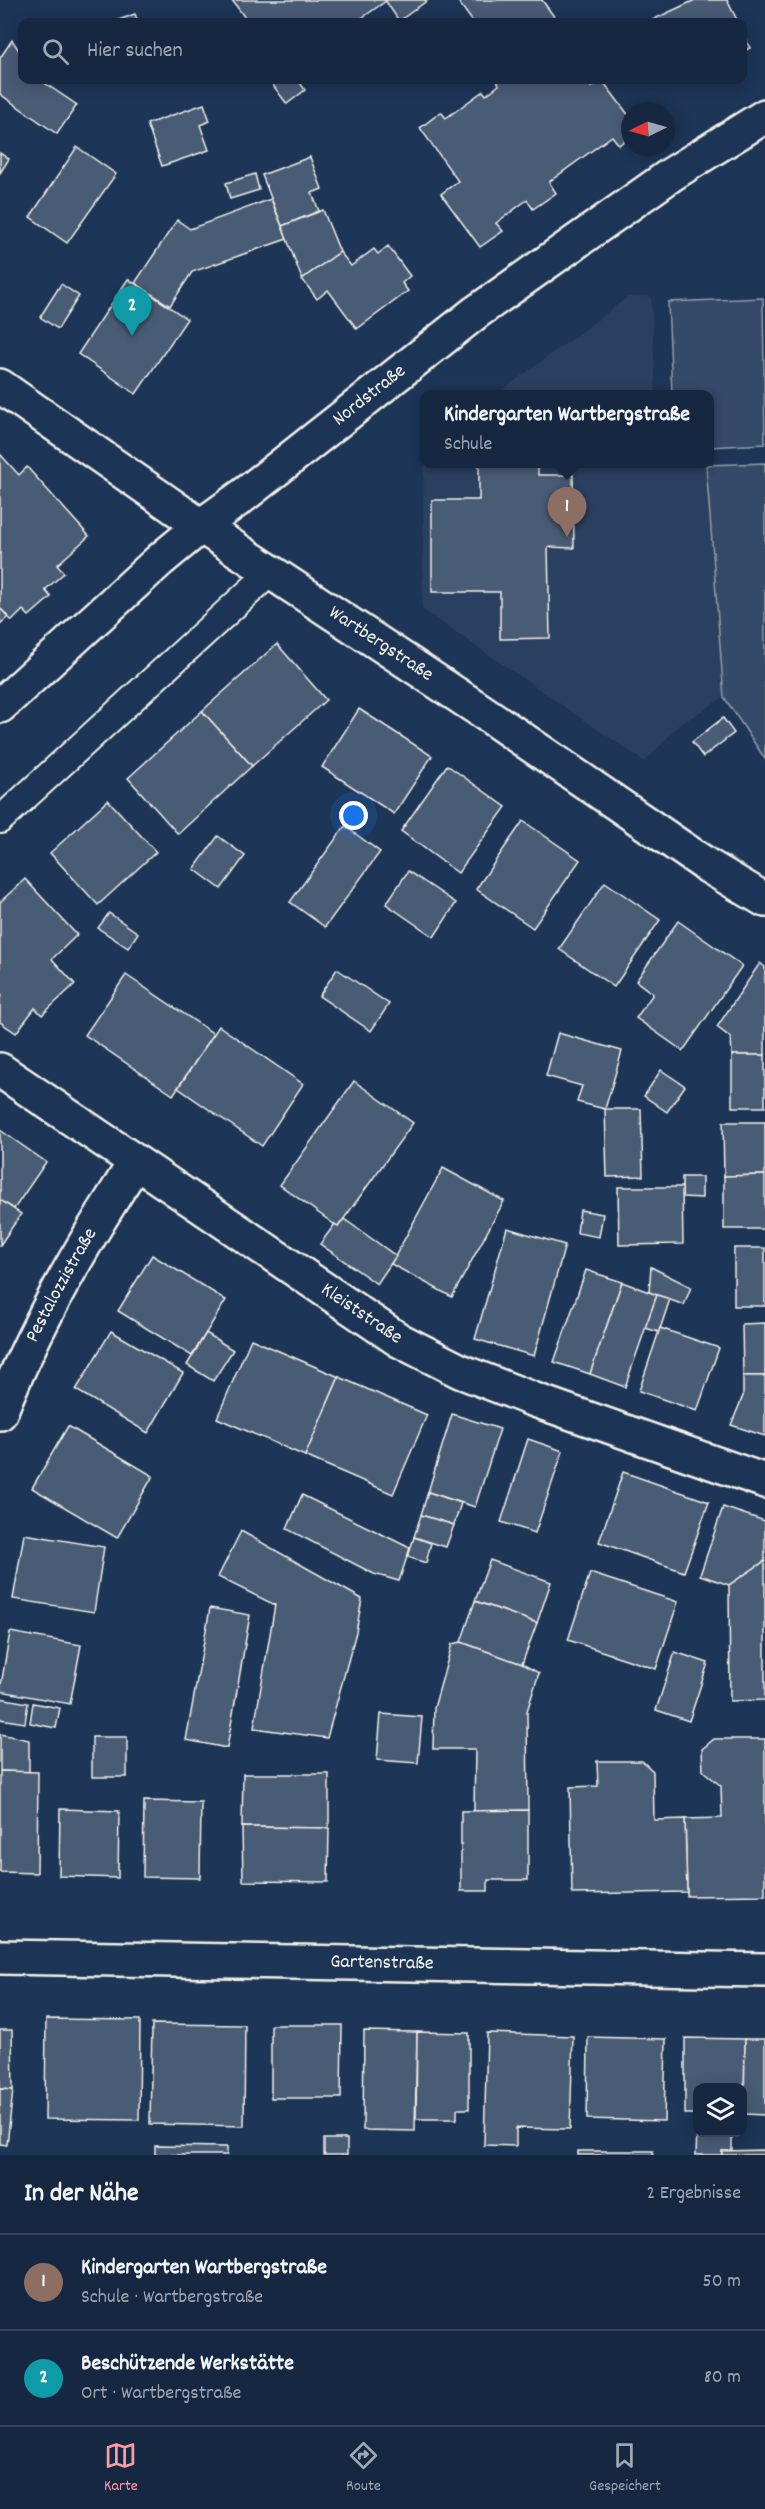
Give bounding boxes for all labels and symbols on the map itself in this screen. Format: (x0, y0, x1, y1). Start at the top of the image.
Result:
north arrow (621, 102, 675, 156)
pin: 2 (112, 286, 152, 336)
street label: Nordstraße (327, 358, 413, 434)
pin: 1 (548, 488, 586, 537)
street label: Wartbergstraße (323, 600, 439, 689)
your location (339, 801, 368, 830)
street label: Pestalozzistraße (19, 1223, 105, 1347)
street label: Kleiststraße (315, 1277, 408, 1352)
street label: Gartenstraße (330, 1949, 434, 1978)

